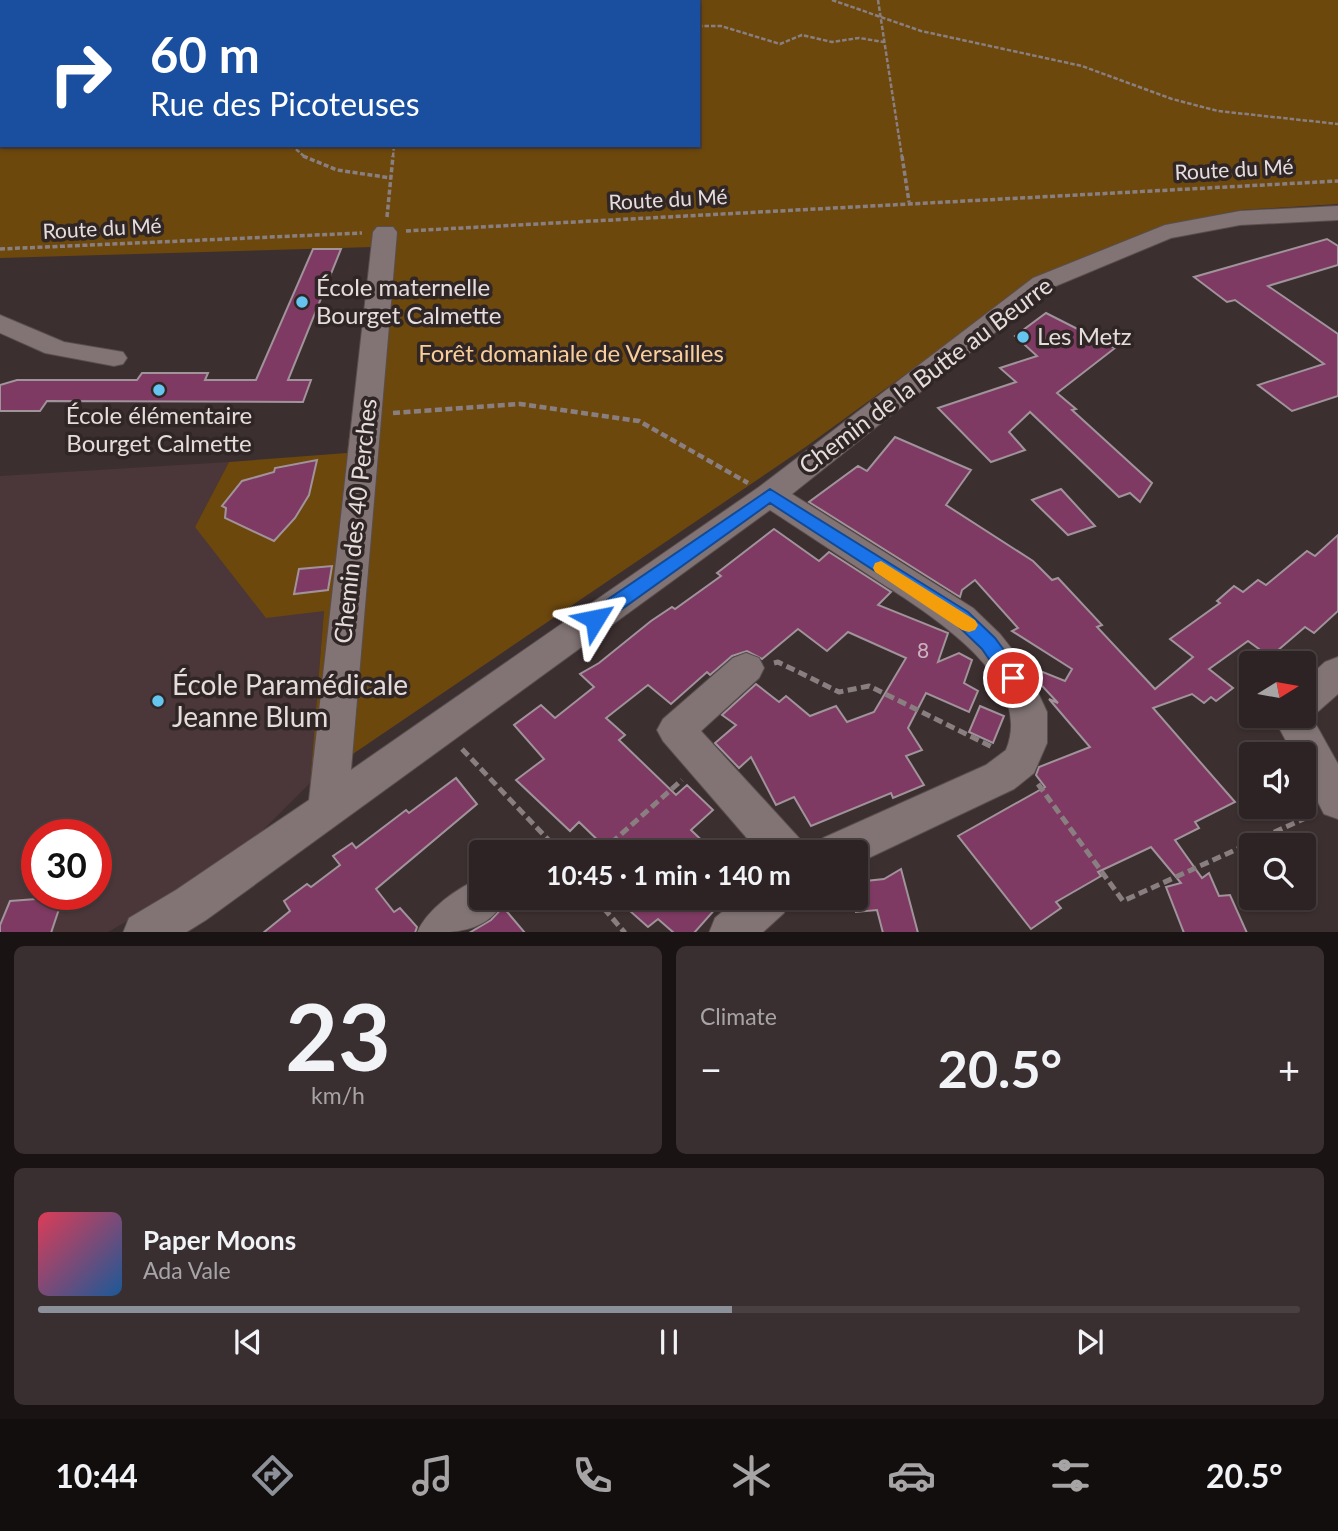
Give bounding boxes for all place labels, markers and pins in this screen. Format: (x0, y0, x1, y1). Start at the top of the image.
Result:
place label: École maternelle Bourget Calmette (316, 272, 501, 329)
marker: École maternelle Bourget Calmette (294, 294, 310, 310)
place label: Les Metz (1037, 321, 1132, 350)
marker: Les Metz (1015, 329, 1031, 345)
marker: École élémentaire Bourget Calmette (151, 382, 167, 398)
place label: École élémentaire Bourget Calmette (66, 400, 252, 457)
pin (983, 648, 1043, 708)
place label: École Paramédicale Jeanne Blum (172, 667, 408, 733)
marker: École Paramédicale Jeanne Blum (150, 693, 166, 709)

